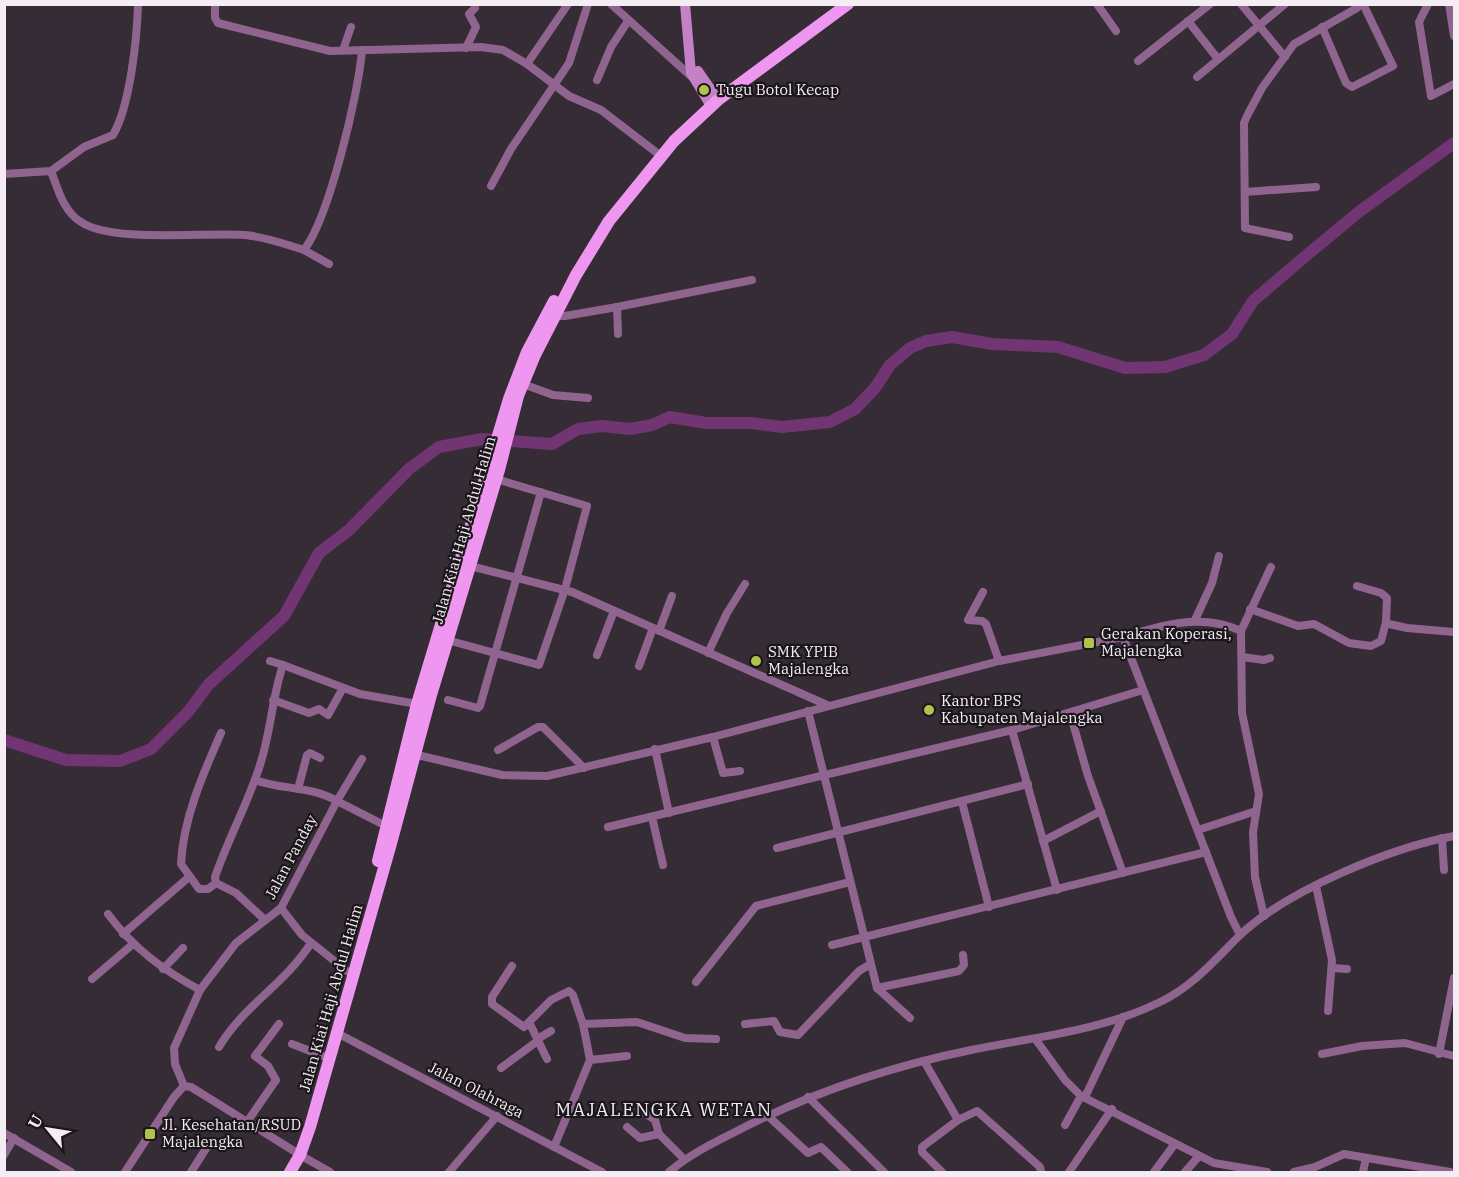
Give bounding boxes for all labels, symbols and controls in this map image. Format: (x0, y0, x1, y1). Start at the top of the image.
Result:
place label: Tugu Botol Kecap (716, 80, 839, 99)
marker: Tugu Botol Kecap (697, 83, 711, 97)
street label: Jalan Kiai Haji Abdul Halim (428, 434, 499, 626)
place label: Gerakan Koperasi, Majalengka (1101, 624, 1232, 660)
marker: Gerakan Koperasi, Majalengka (1082, 636, 1096, 650)
place label: SMK YPIB Majalengka (768, 642, 849, 678)
marker: SMK YPIB Majalengka (749, 654, 763, 668)
place label: Kantor BPS Kabupaten Majalengka (941, 691, 1103, 727)
marker: Kantor BPS Kabupaten Majalengka (922, 703, 936, 717)
street label: Jalan Panday (260, 811, 321, 902)
street label: Jalan Kiai Haji Abdul Halim (295, 902, 366, 1094)
street label: Jalan Olahraga (425, 1057, 527, 1122)
district label: MAJALENGKA WETAN (556, 1098, 772, 1121)
north arrow (18, 1099, 78, 1159)
text: U (23, 1111, 47, 1132)
place label: Jl. Kesehatan/RSUD Majalengka (162, 1115, 301, 1151)
marker: Jl. Kesehatan/RSUD Majalengka (143, 1127, 157, 1141)

